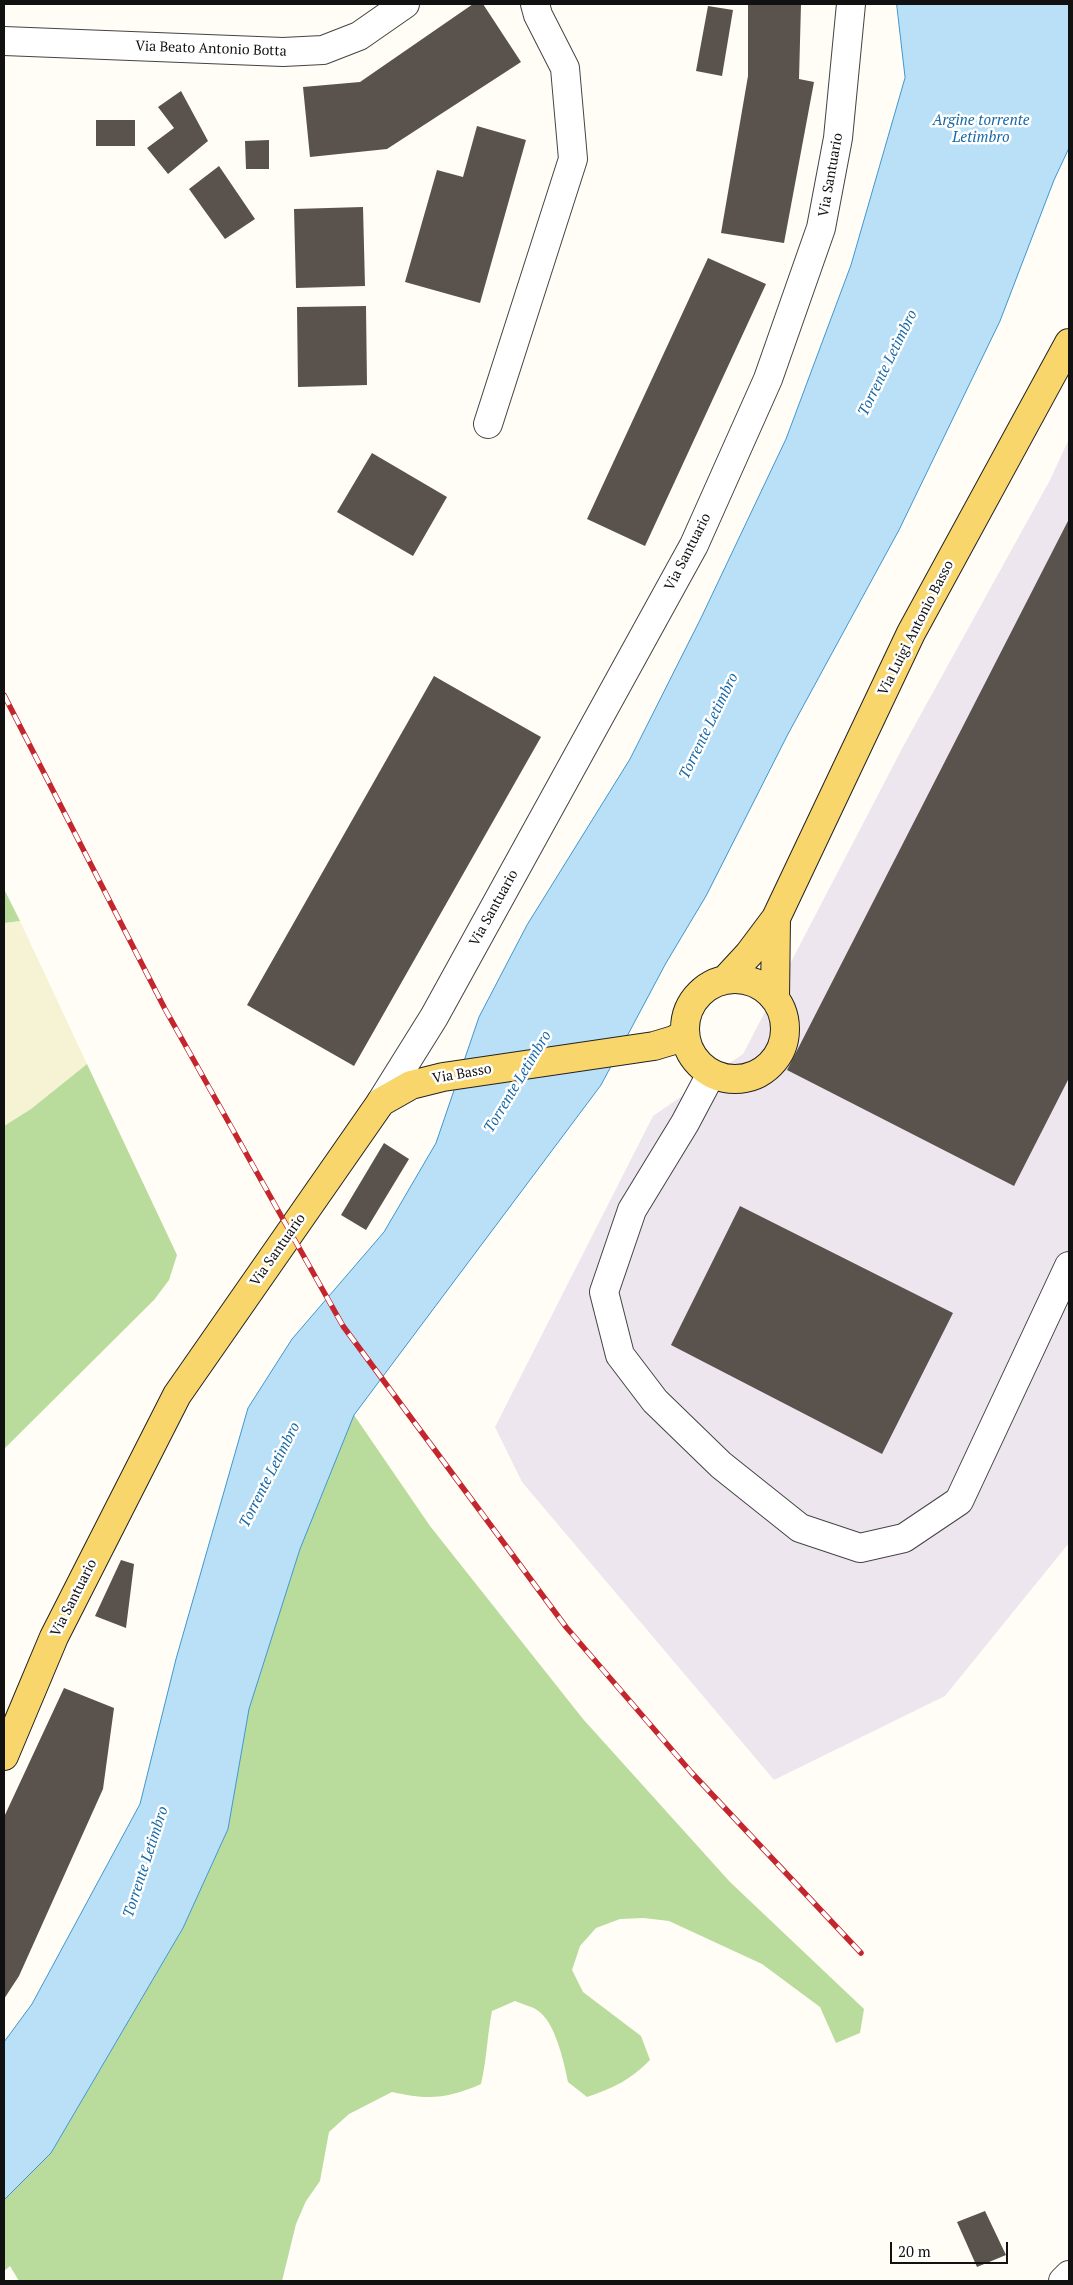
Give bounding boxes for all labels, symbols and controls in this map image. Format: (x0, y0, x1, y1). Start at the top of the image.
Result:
street label: Via Beato Antonio Botta (135, 38, 287, 60)
water label: Argine torrente Letimbro (932, 112, 1030, 147)
street label: Via Santuario (815, 132, 847, 218)
water label: Torrente Letimbro (855, 307, 921, 419)
street label: Via Santuario (661, 510, 715, 594)
street label: Via Luigi Antonio Basso (875, 558, 957, 698)
water label: Torrente Letimbro (676, 670, 742, 782)
street label: Via Santuario (466, 867, 522, 949)
water label: Torrente Letimbro (480, 1028, 556, 1136)
street label: Via Basso (431, 1061, 493, 1087)
street label: Via Santuario (247, 1210, 309, 1290)
water label: Torrente Letimbro (236, 1419, 304, 1531)
street label: Via Santuario (47, 1556, 101, 1640)
water label: Torrente Letimbro (120, 1804, 172, 1920)
scale bar (893, 2232, 1010, 2264)
text: 20 m (898, 2241, 931, 2261)

